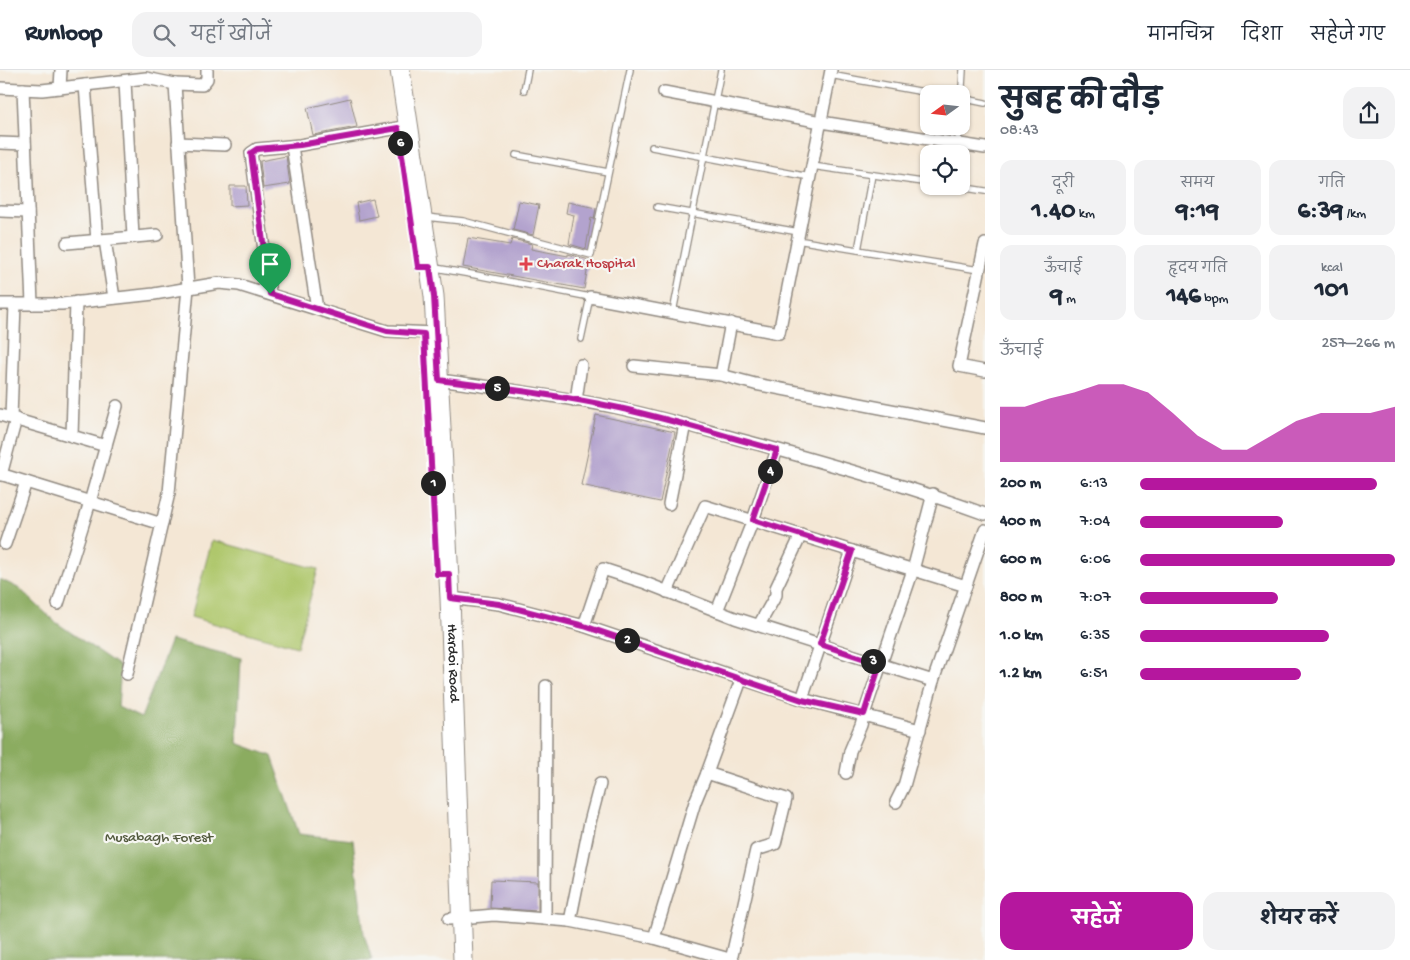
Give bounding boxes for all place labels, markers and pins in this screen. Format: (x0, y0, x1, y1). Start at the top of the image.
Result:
pin: 6 (388, 130, 412, 156)
pin (249, 243, 291, 294)
place label: Charak Hospital (537, 255, 636, 273)
marker: Charak Hospital (519, 257, 533, 271)
pin: 5 (484, 376, 510, 400)
pin: 4 (758, 458, 782, 484)
pin: 1 (420, 470, 446, 496)
pin: 2 (614, 628, 640, 652)
pin: 3 (860, 648, 886, 674)

